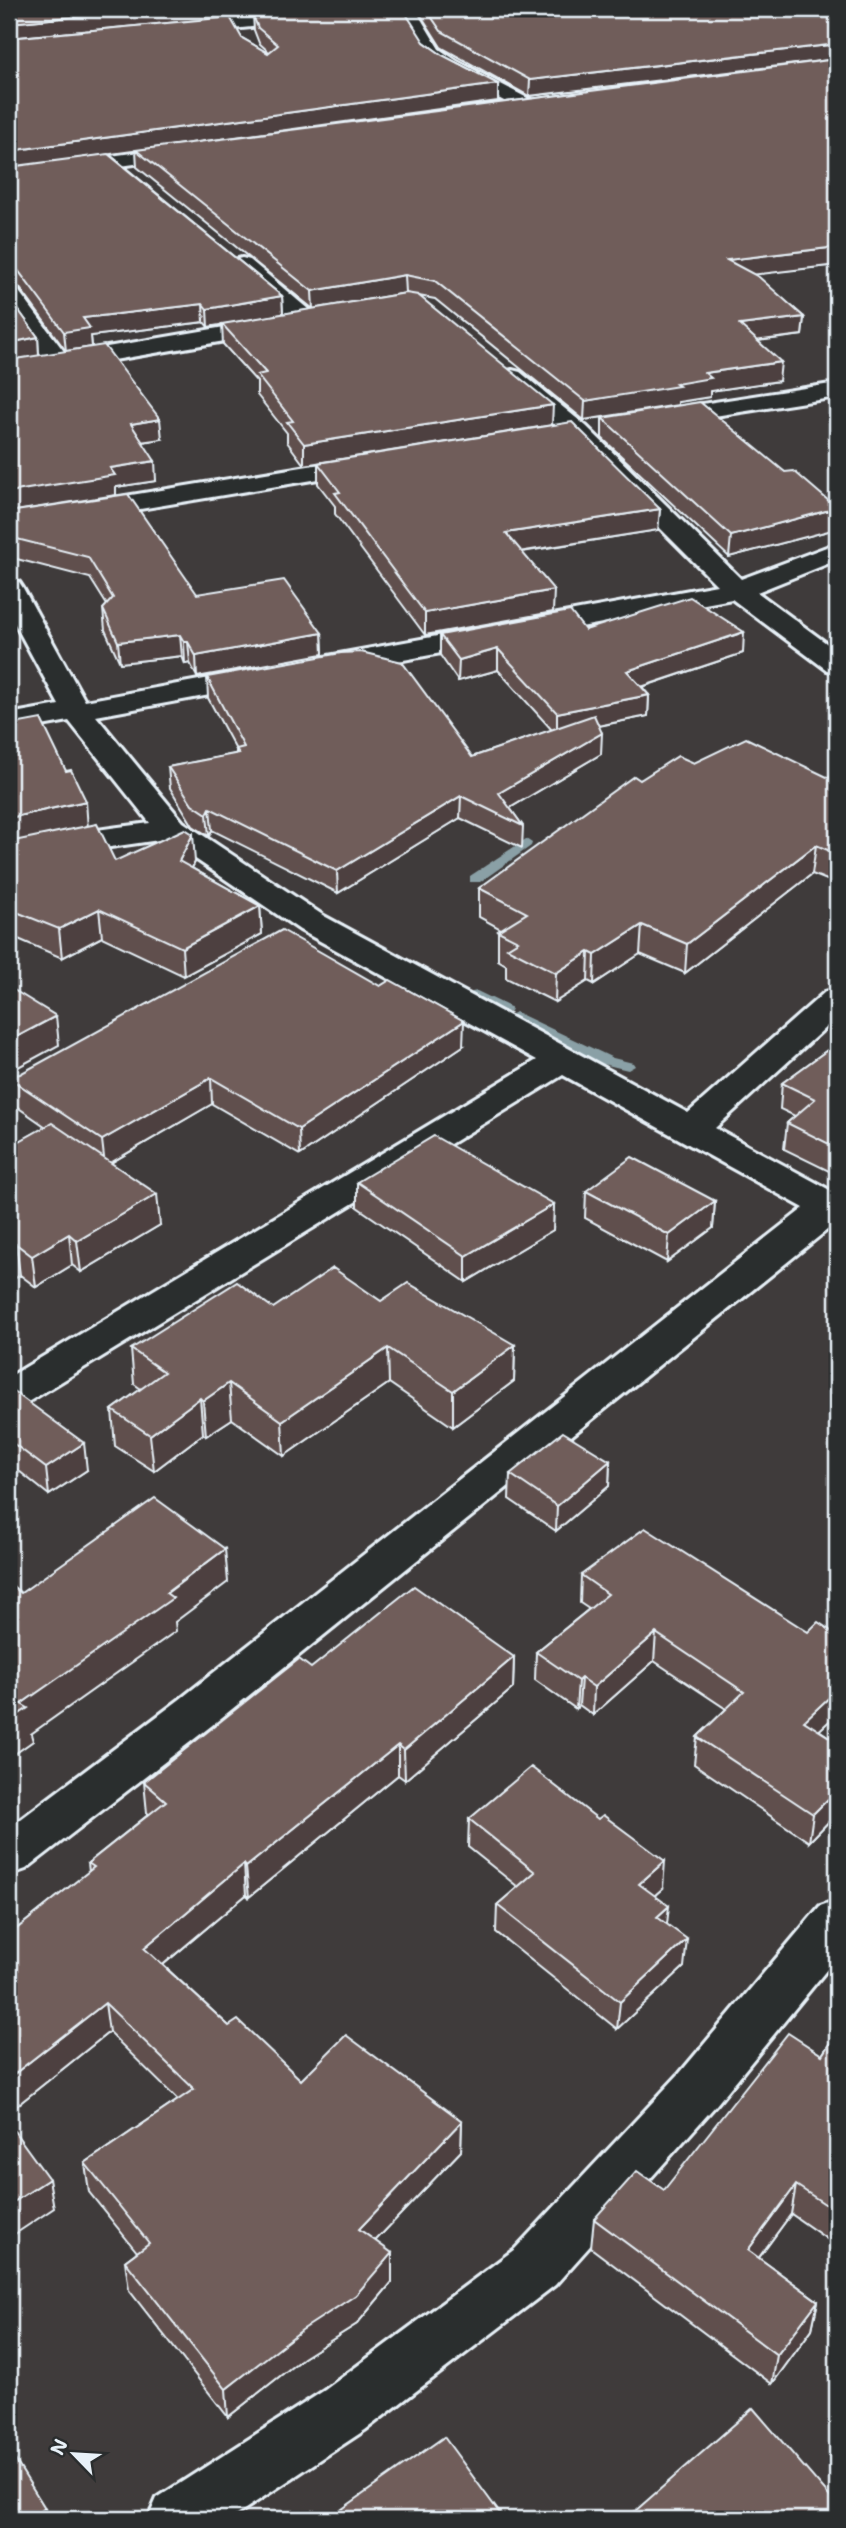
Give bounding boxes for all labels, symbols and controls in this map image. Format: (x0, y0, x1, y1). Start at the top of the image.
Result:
north arrow (38, 2420, 108, 2490)
text: N (45, 2435, 74, 2459)

